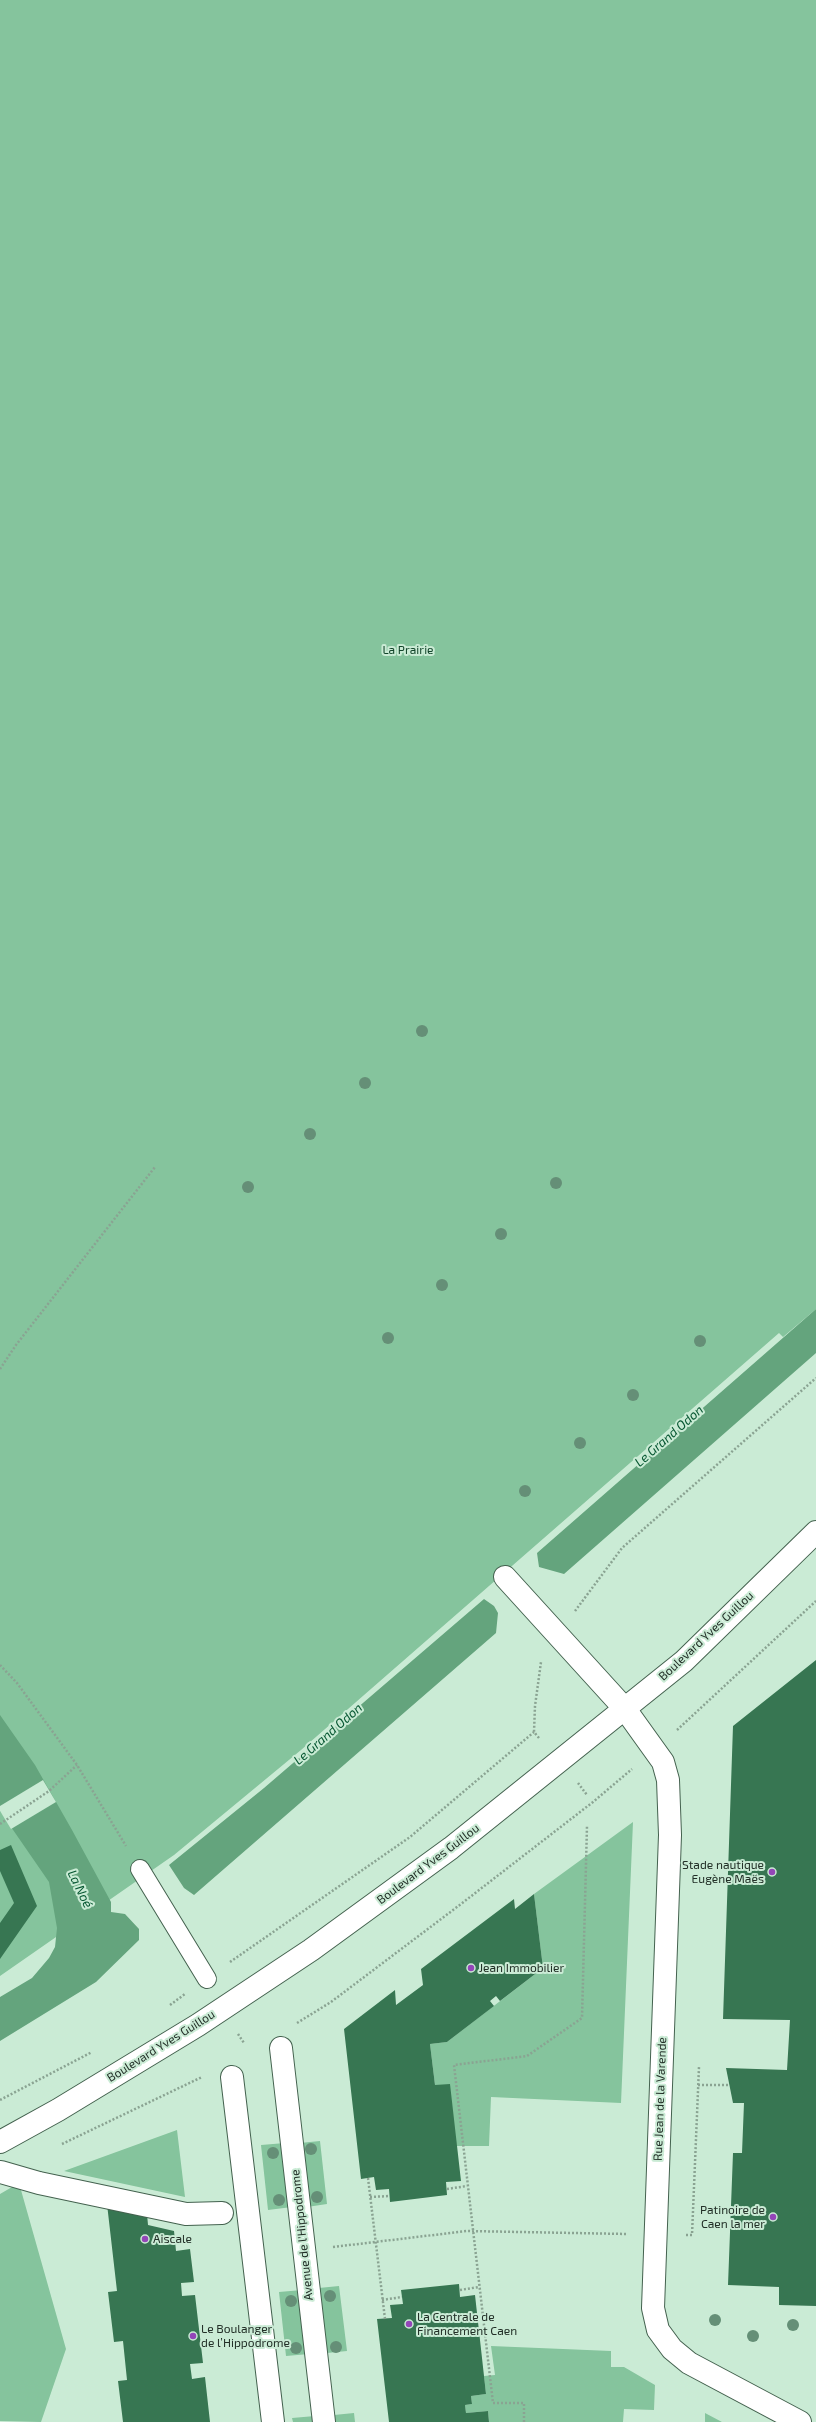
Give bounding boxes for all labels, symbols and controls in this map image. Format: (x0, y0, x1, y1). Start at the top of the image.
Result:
park label: La Prairie (382, 643, 434, 657)
water label: Le Grand Odon (632, 1402, 706, 1470)
street label: Boulevard Yves Guillou (656, 1588, 756, 1684)
water label: Le Grand Odon (291, 1700, 365, 1768)
street label: Boulevard Yves Guillou (374, 1821, 482, 1907)
place label: Stade nautique Eugène Maës (682, 1858, 764, 1886)
water label: La Noé (64, 1867, 96, 1911)
marker: Stade nautique Eugène Maës (767, 1867, 777, 1877)
place label: Jean Immobilier (479, 1961, 564, 1975)
marker: Jean Immobilier (466, 1963, 476, 1973)
street label: Boulevard Yves Guillou (104, 2007, 218, 2085)
street label: Rue Jean de la Varende (651, 2037, 669, 2161)
street label: Avenue de l'Hippodrome (288, 2169, 316, 2301)
place label: Patinoire de Caen la mer (700, 2203, 765, 2231)
marker: Patinoire de Caen la mer (768, 2212, 778, 2222)
place label: Aiscale (153, 2232, 192, 2246)
marker: Aiscale (140, 2234, 150, 2244)
place label: La Centrale de Financement Caen (417, 2310, 517, 2338)
marker: La Centrale de Financement Caen (404, 2319, 414, 2329)
place label: Le Boulanger de l’Hippodrome (201, 2322, 290, 2350)
marker: Le Boulanger de l’Hippodrome (188, 2331, 198, 2341)

